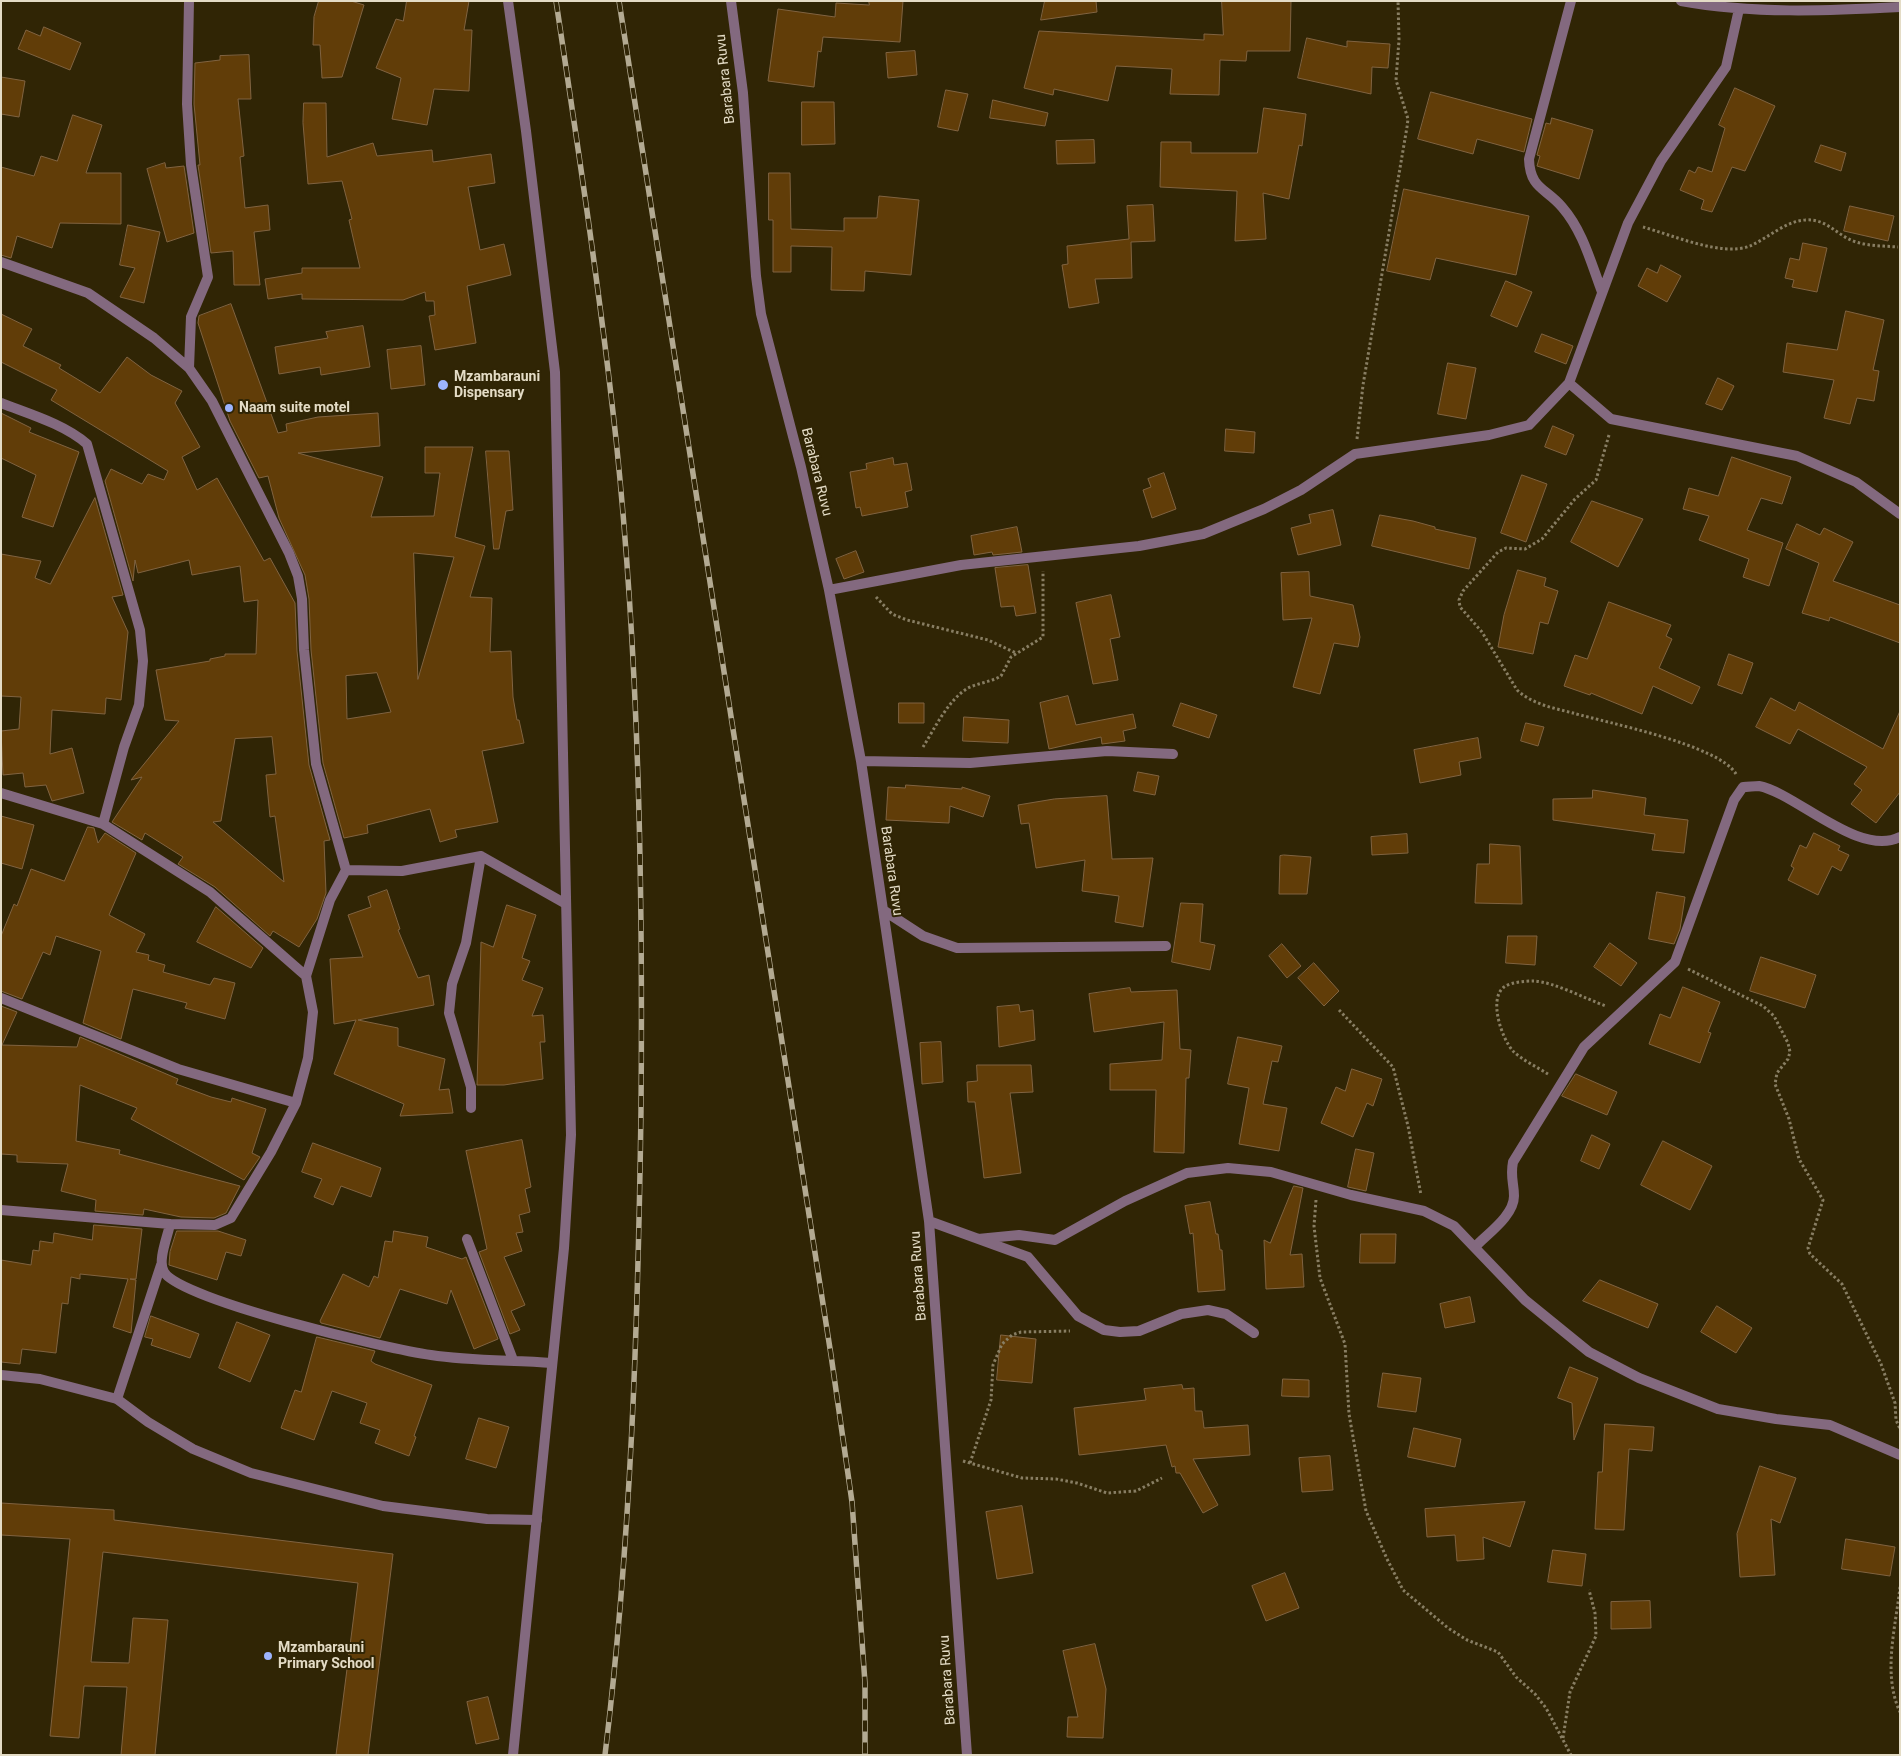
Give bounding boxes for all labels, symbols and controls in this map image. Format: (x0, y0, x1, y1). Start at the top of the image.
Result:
street label: Barabara Ruvu (713, 33, 739, 125)
place label: Mzambarauni Dispensary (454, 369, 540, 402)
marker: Mzambarauni Dispensary (436, 378, 450, 392)
place label: Naam suite motel (239, 400, 350, 416)
marker: Naam suite motel (223, 402, 235, 414)
street label: Barabara Ruvu (797, 426, 835, 518)
street label: Barabara Ruvu (876, 825, 906, 917)
street label: Barabara Ruvu (907, 1230, 931, 1322)
street label: Barabara Ruvu (936, 1634, 960, 1726)
place label: Mzambarauni Primary School (278, 1640, 375, 1672)
marker: Mzambarauni Primary School (262, 1650, 274, 1662)

